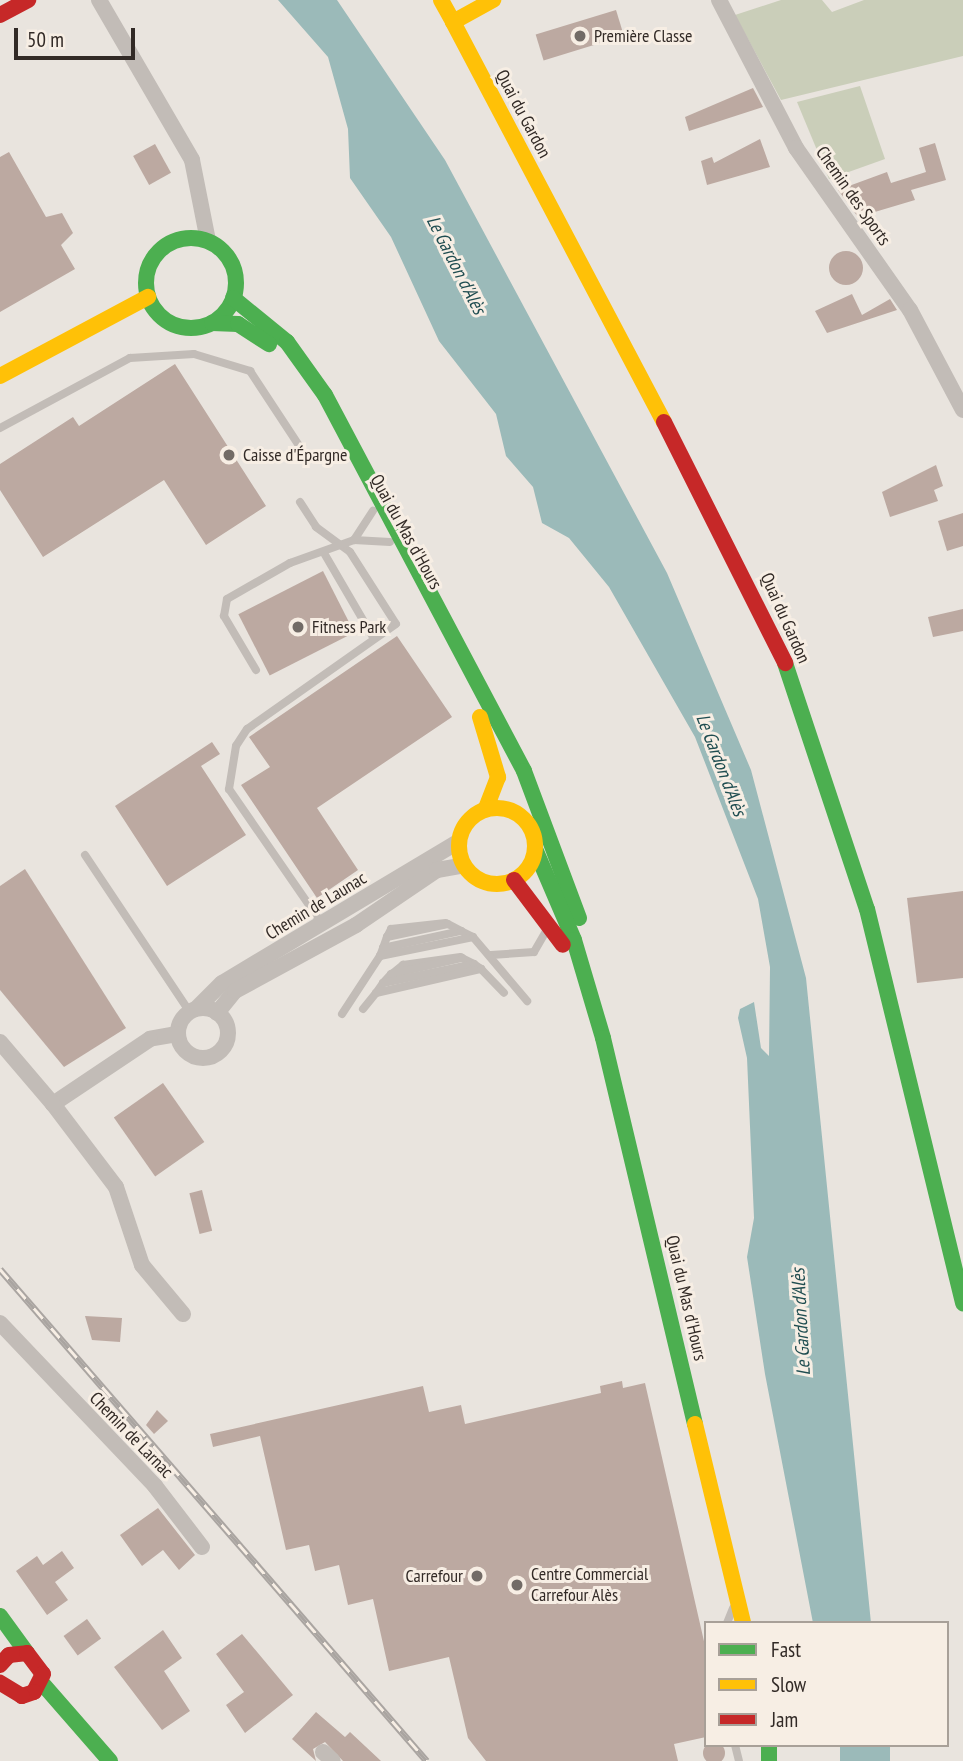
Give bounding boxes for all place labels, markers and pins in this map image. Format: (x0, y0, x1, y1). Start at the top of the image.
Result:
place label: Première Classe (594, 25, 692, 47)
marker: Première Classe (572, 28, 588, 44)
place label: Caisse d'Épargne (243, 444, 347, 466)
marker: Caisse d'Épargne (221, 447, 237, 463)
place label: Fitness Park (312, 616, 386, 638)
marker: Fitness Park (290, 619, 306, 635)
place label: Centre Commercial Carrefour Alès (531, 1564, 648, 1606)
place label: Carrefour (405, 1565, 463, 1587)
marker: Carrefour (469, 1568, 485, 1584)
marker: Centre Commercial Carrefour Alès (509, 1577, 525, 1593)

